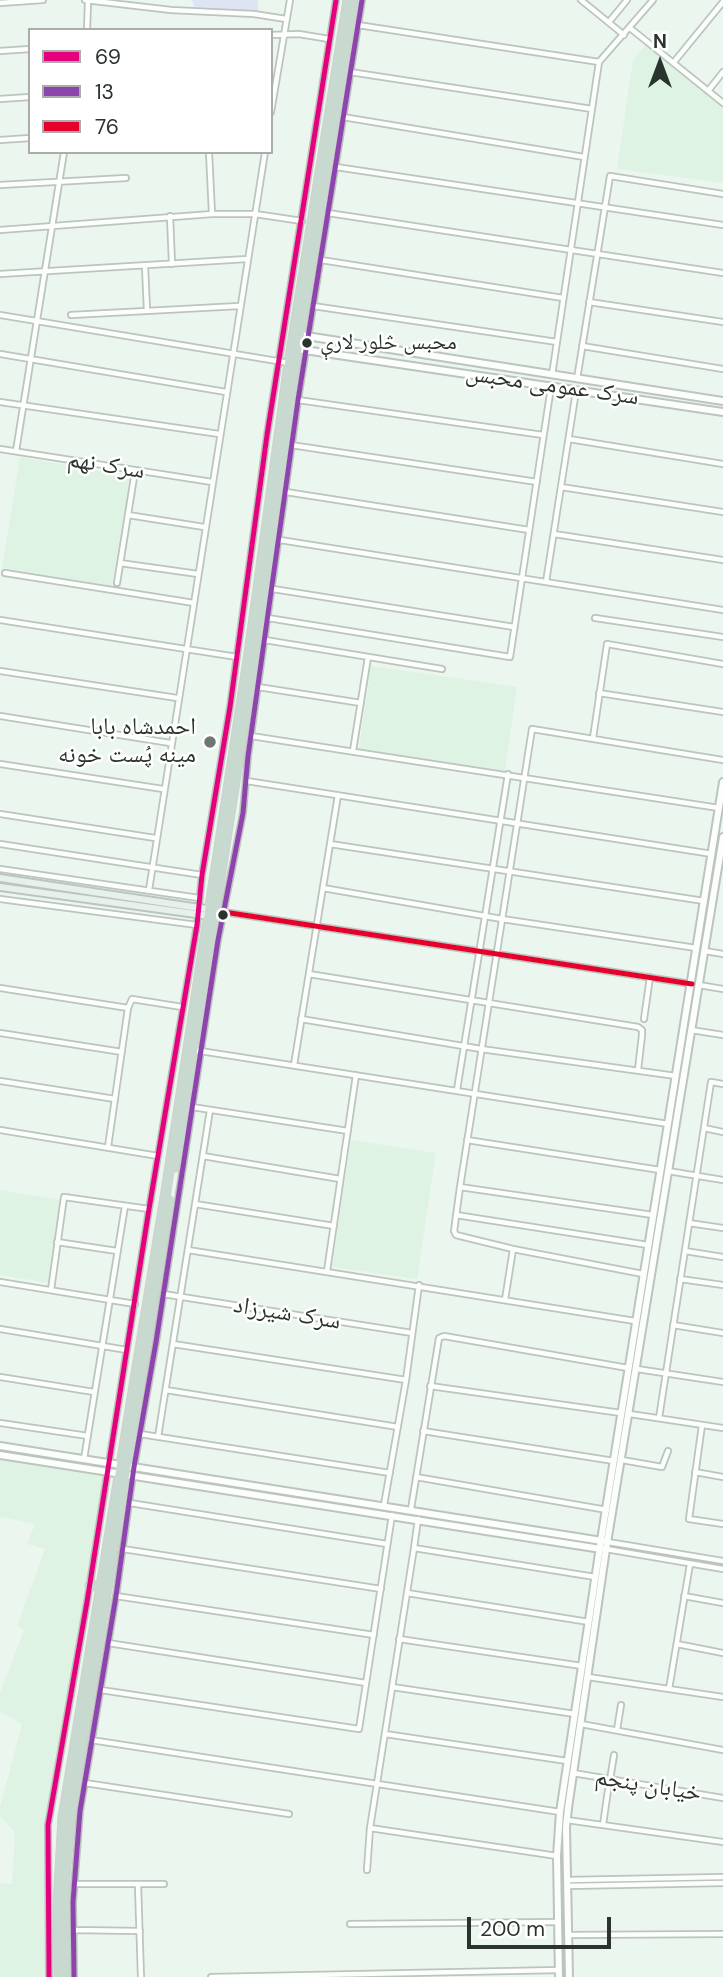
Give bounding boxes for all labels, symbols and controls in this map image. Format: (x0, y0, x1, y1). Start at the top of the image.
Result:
legend (28, 28, 273, 154)
north arrow (625, 28, 695, 98)
text: N (653, 29, 667, 54)
text: 69 (95, 43, 121, 71)
text: 13 (95, 78, 114, 106)
text: 76 (95, 113, 119, 141)
place label: محبس څلور لارې (320, 330, 457, 356)
marker: محبس څلور لارې (300, 336, 314, 350)
street label: سرک عمومی محبس (464, 360, 640, 412)
street label: سرک نهم (65, 446, 147, 486)
place label: احمدشاه بابا مینه پُست خونه (58, 714, 196, 770)
marker: احمدشاه بابا مینه پُست خونه (202, 734, 218, 750)
unlabelled marker (216, 908, 230, 922)
street label: سرک شیرزاد (231, 1291, 343, 1337)
street label: خیابان پنجم (593, 1763, 703, 1809)
scale bar (471, 1904, 614, 1948)
text: 200 m (480, 1915, 545, 1943)

